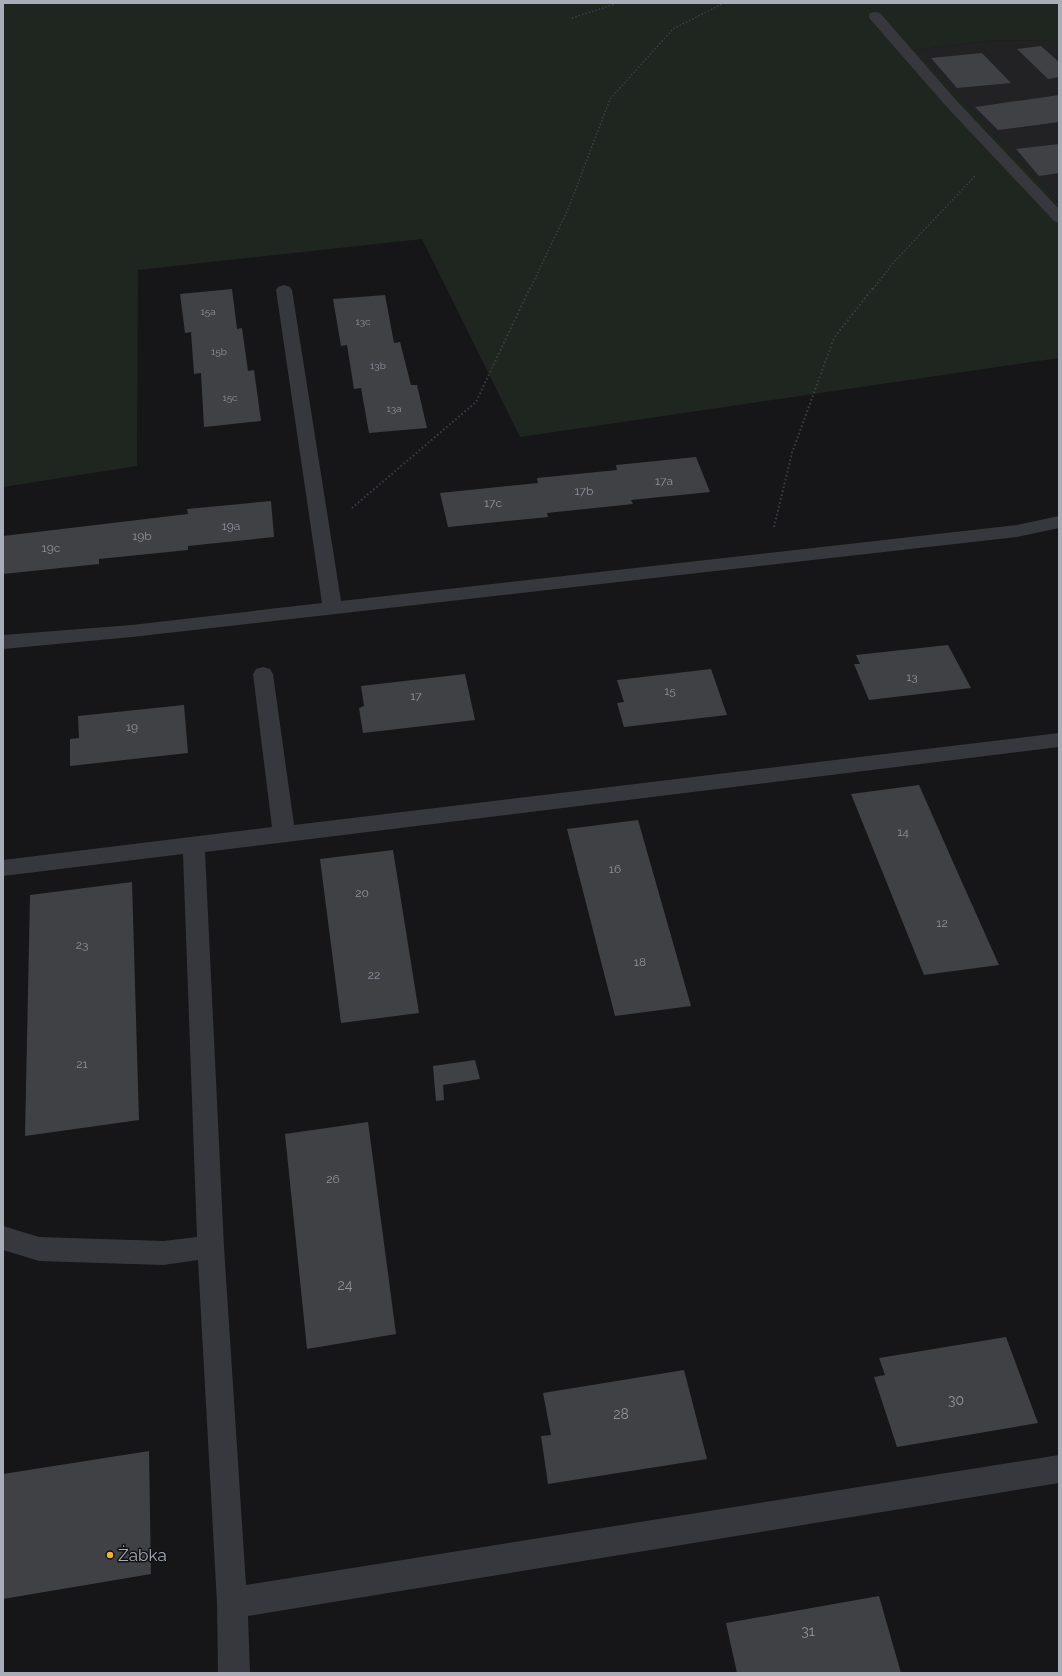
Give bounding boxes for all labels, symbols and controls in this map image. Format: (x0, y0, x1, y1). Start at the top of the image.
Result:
house number: 15a (200, 306, 216, 317)
house number: 13c (355, 316, 371, 327)
house number: 15b (211, 346, 227, 357)
house number: 13b (370, 360, 386, 371)
house number: 15c (222, 392, 238, 403)
house number: 13a (386, 403, 402, 414)
house number: 17a (655, 474, 673, 488)
house number: 17b (575, 484, 593, 498)
house number: 17c (484, 496, 502, 510)
house number: 19a (222, 519, 240, 533)
house number: 19b (132, 529, 152, 543)
house number: 19c (42, 541, 61, 555)
house number: 13 (906, 670, 918, 684)
house number: 15 (664, 684, 676, 698)
house number: 17 (410, 689, 422, 703)
house number: 19 (126, 720, 138, 734)
house number: 14 (897, 825, 909, 839)
house number: 16 (609, 862, 621, 876)
house number: 20 (355, 886, 369, 900)
house number: 12 (936, 916, 948, 930)
house number: 23 (76, 938, 88, 952)
house number: 18 (634, 955, 646, 969)
house number: 22 (368, 968, 380, 982)
house number: 21 (76, 1057, 88, 1071)
house number: 26 (326, 1172, 340, 1186)
house number: 24 (338, 1277, 353, 1293)
house number: 30 (948, 1392, 964, 1408)
house number: 28 (613, 1406, 629, 1422)
place label: Żabka (118, 1545, 167, 1565)
marker: Żabka (105, 1550, 115, 1560)
house number: 31 (801, 1623, 815, 1639)

